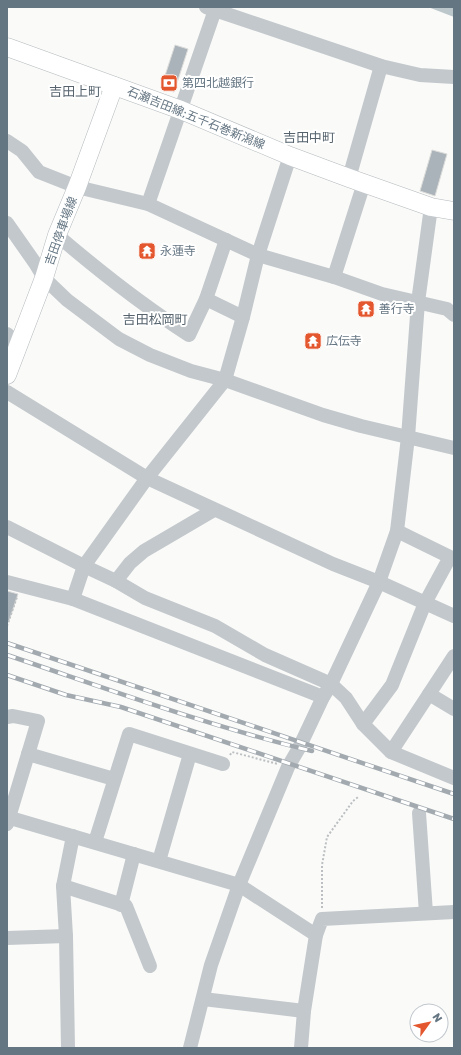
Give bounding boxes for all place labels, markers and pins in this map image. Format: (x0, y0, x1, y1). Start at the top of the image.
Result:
bank icon: 第四北越銀行 (159, 73, 179, 93)
place label: 第四北越銀行 (182, 76, 254, 90)
temple icon: 永蓮寺 (137, 241, 157, 261)
place label: 永蓮寺 (160, 244, 196, 258)
temple icon: 善行寺 (356, 299, 376, 319)
place label: 善行寺 (379, 302, 415, 316)
temple icon: 広伝寺 (303, 331, 323, 351)
place label: 広伝寺 (326, 334, 362, 348)

